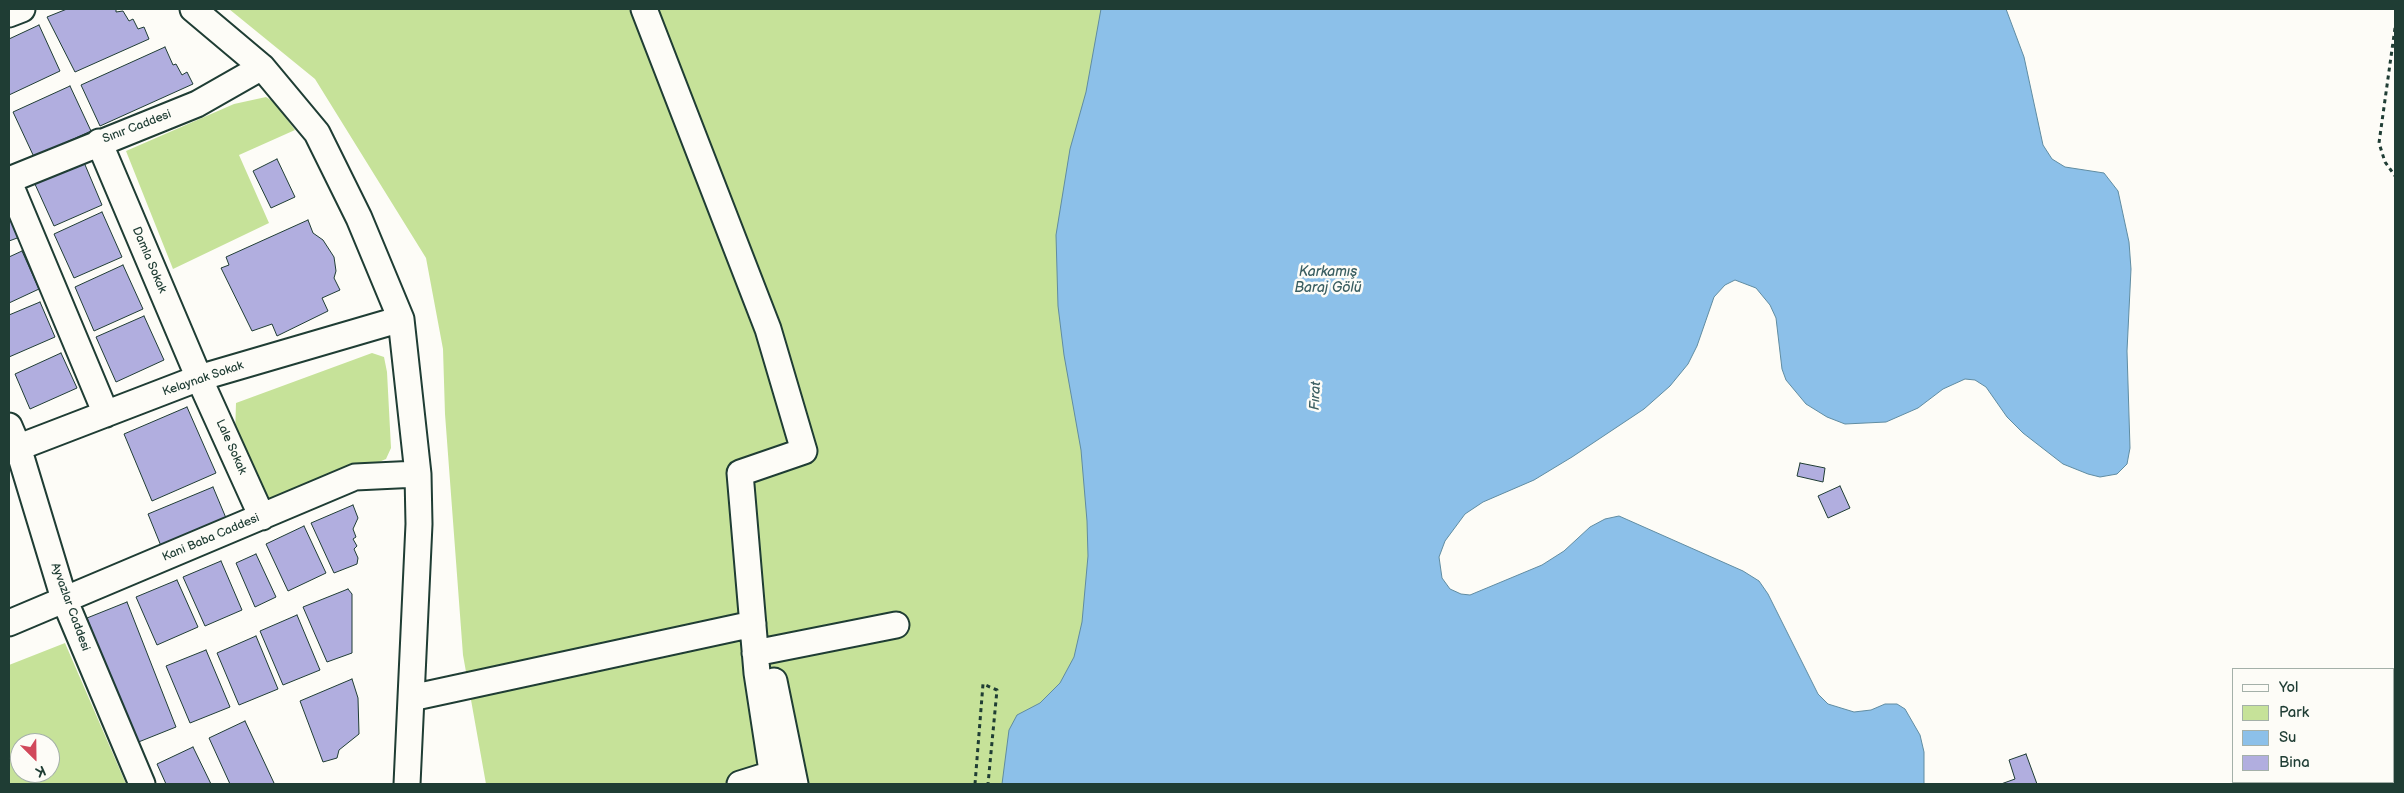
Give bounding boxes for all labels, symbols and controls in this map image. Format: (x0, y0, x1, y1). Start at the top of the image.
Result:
street label: Sınır Caddesi (101, 107, 173, 147)
street label: Damla Sokak (129, 225, 169, 295)
water label: Karkamış Baraj Gölü (1295, 264, 1361, 296)
street label: Kelaynak Sokak (161, 358, 245, 400)
water label: Fırat (1307, 381, 1325, 411)
street label: Lale Sokak (212, 417, 250, 477)
street label: Kani Baba Caddesi (160, 511, 262, 565)
street label: Ayvazlar Caddesi (47, 561, 93, 653)
legend (2232, 668, 2394, 783)
text: Yol (2279, 678, 2298, 697)
text: Park (2279, 703, 2309, 722)
text: Su (2279, 728, 2296, 747)
north arrow (10, 733, 60, 783)
text: Bina (2279, 753, 2310, 772)
text: K (33, 762, 48, 781)

